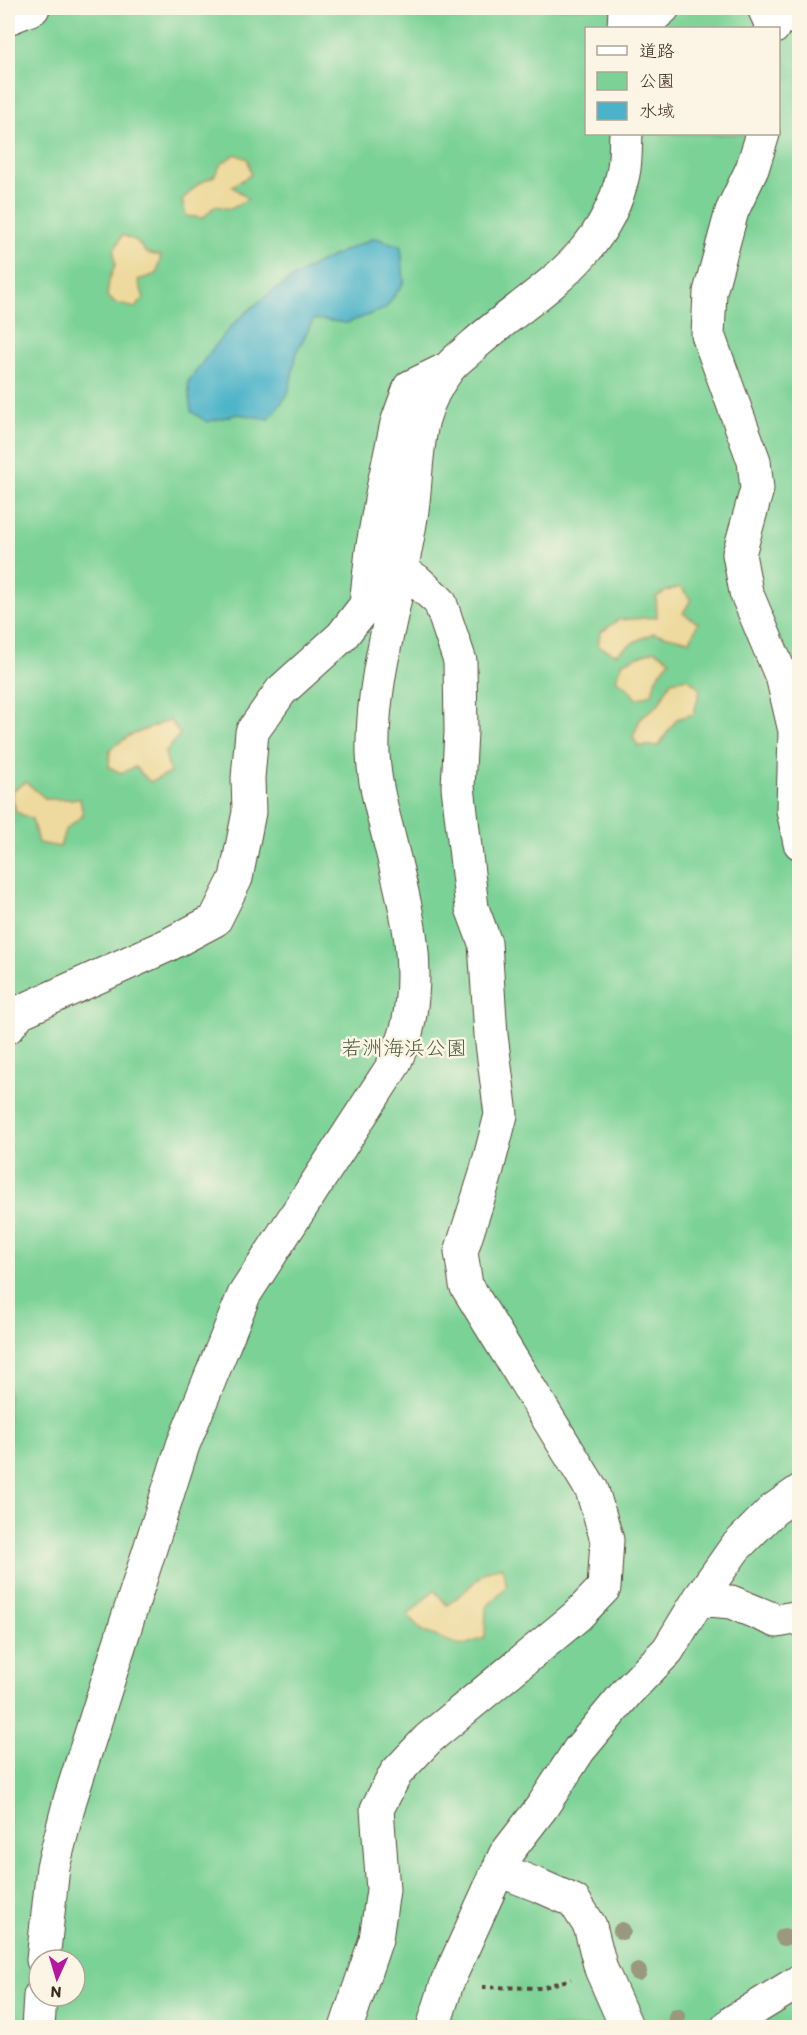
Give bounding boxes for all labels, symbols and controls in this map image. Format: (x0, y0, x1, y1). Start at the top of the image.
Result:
legend (585, 27, 780, 135)
text: 道路 (639, 40, 675, 62)
text: 公園 (639, 70, 675, 92)
text: 水域 (639, 100, 675, 122)
park label: 若洲海浜公園 (341, 1035, 467, 1060)
north arrow (27, 1948, 87, 2008)
text: N (50, 1983, 62, 2002)

